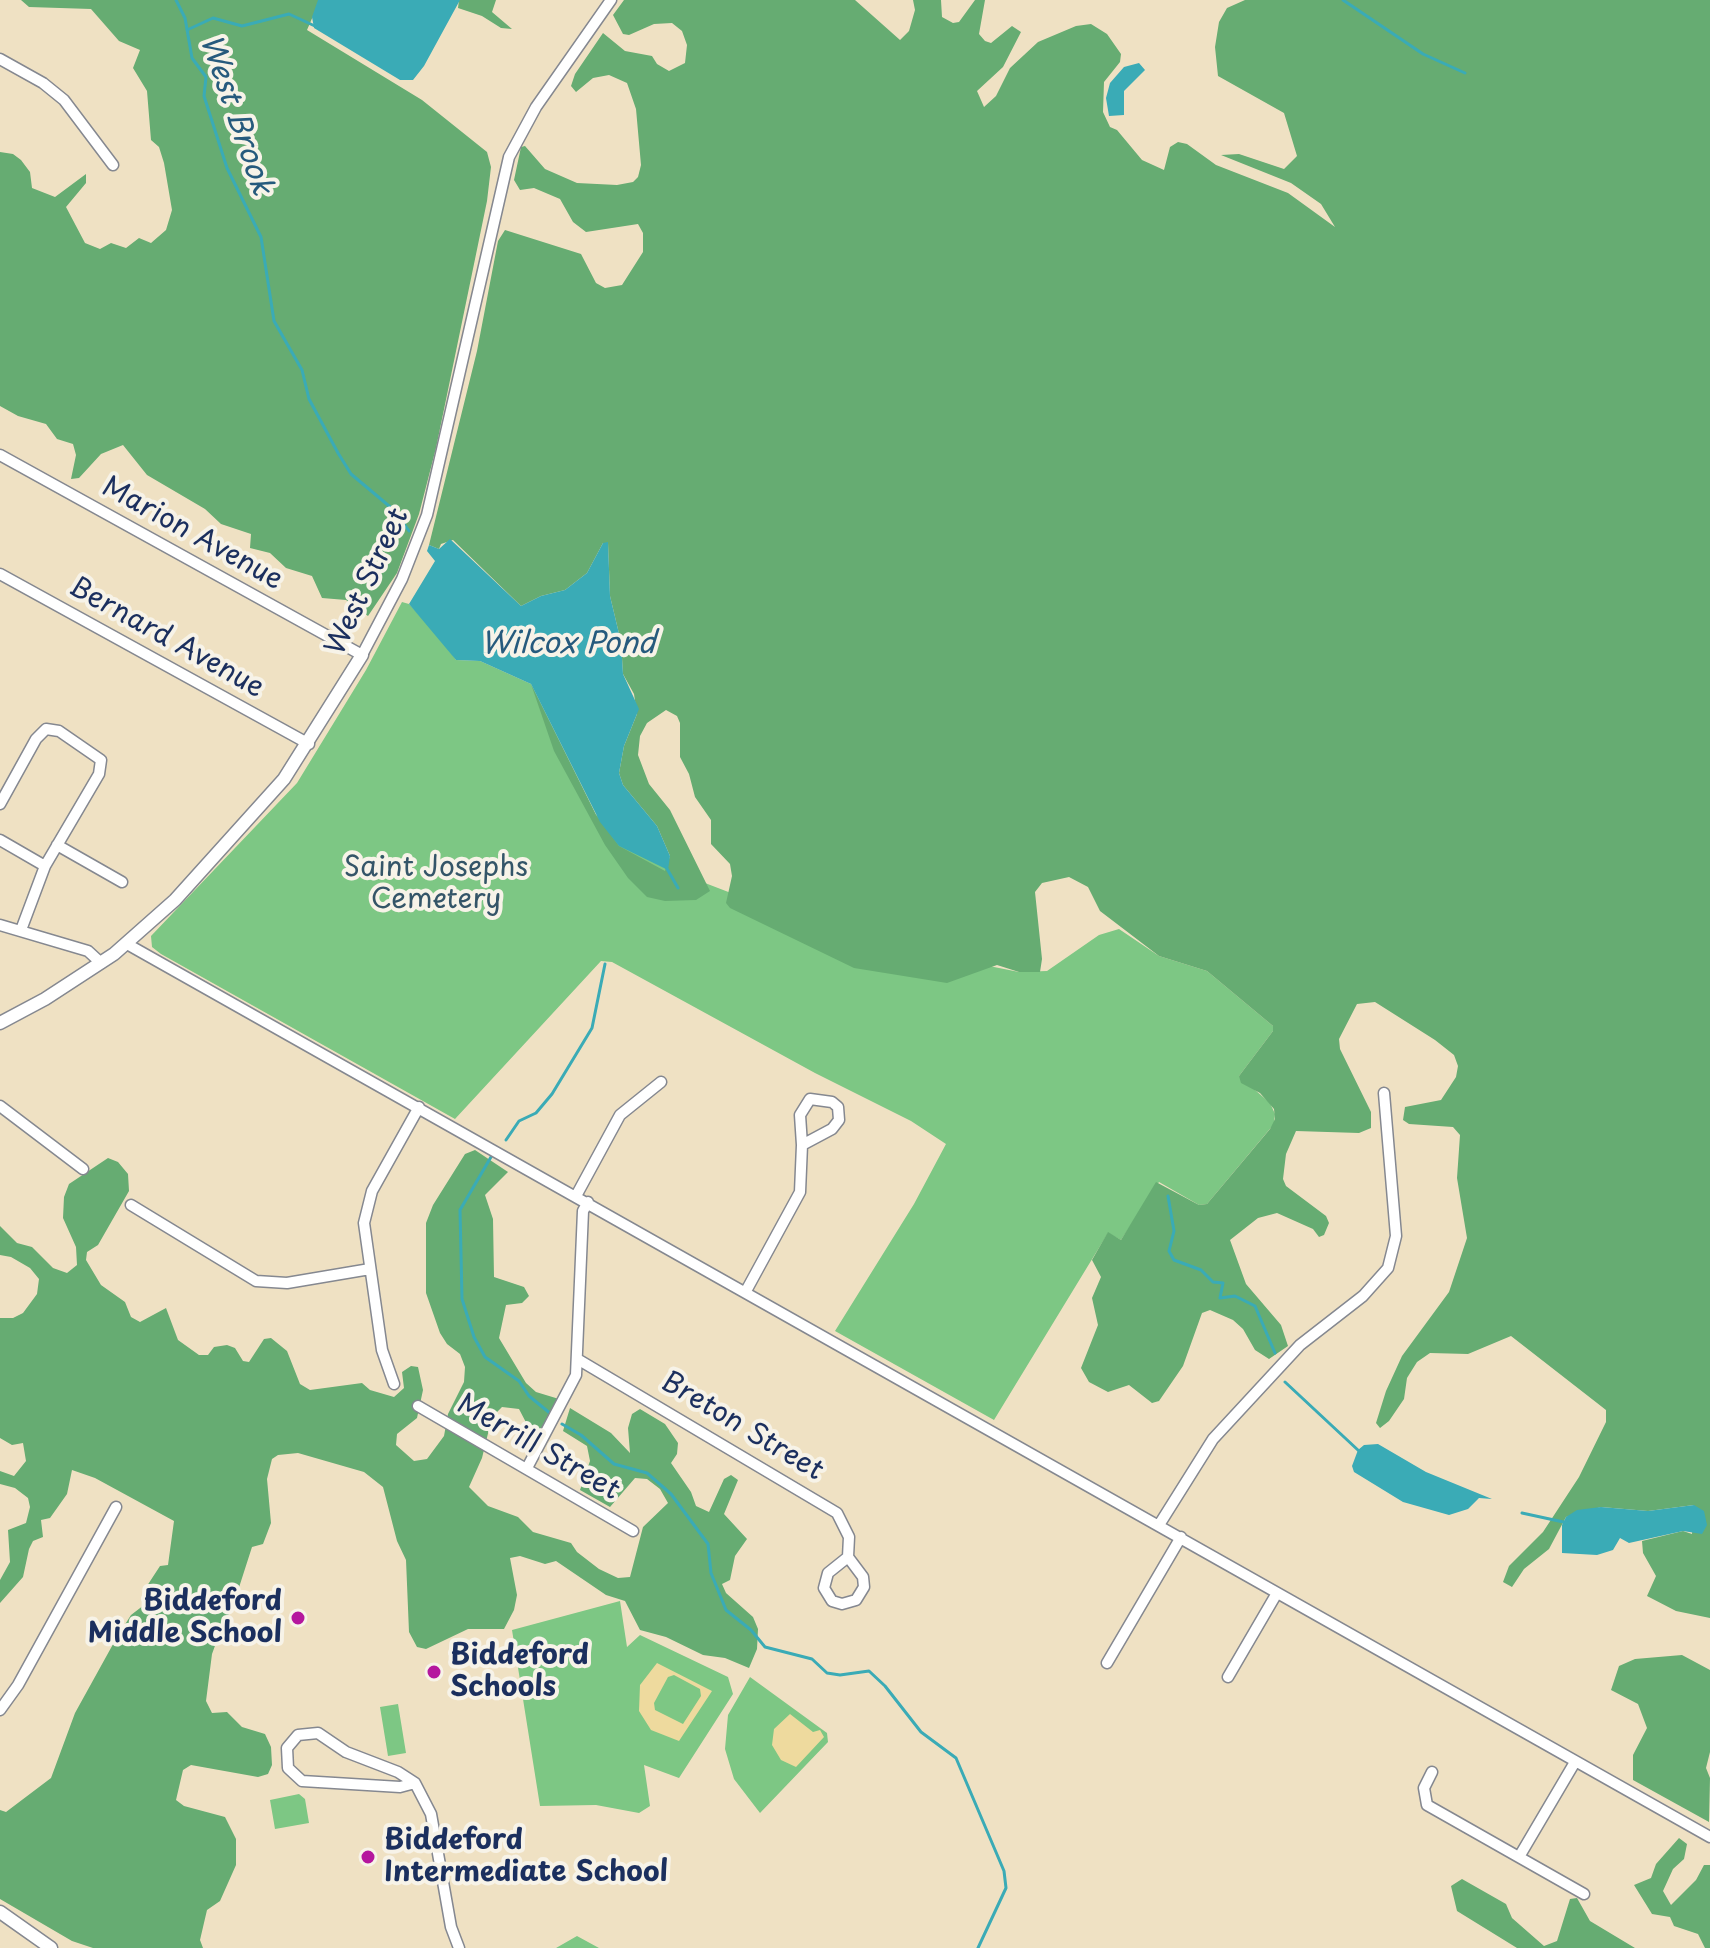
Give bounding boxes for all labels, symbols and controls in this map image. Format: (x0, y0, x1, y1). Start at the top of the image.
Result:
water label: West Brook (191, 30, 279, 200)
street label: Marion Avenue (96, 470, 288, 598)
street label: West Street (319, 503, 417, 661)
street label: Bernard Avenue (63, 570, 269, 706)
water label: Wilcox Pond (480, 627, 656, 663)
park label: Saint Josephs Cemetery (344, 851, 528, 917)
street label: Breton Street (655, 1365, 829, 1489)
street label: Merrill Street (451, 1388, 625, 1508)
place label: Biddeford Middle School (88, 1585, 282, 1651)
marker: Biddeford Middle School (289, 1609, 307, 1627)
place label: Biddeford Schools (450, 1639, 589, 1705)
marker: Biddeford Schools (425, 1663, 443, 1681)
place label: Biddeford Intermediate School (384, 1824, 668, 1890)
marker: Biddeford Intermediate School (359, 1848, 377, 1866)

